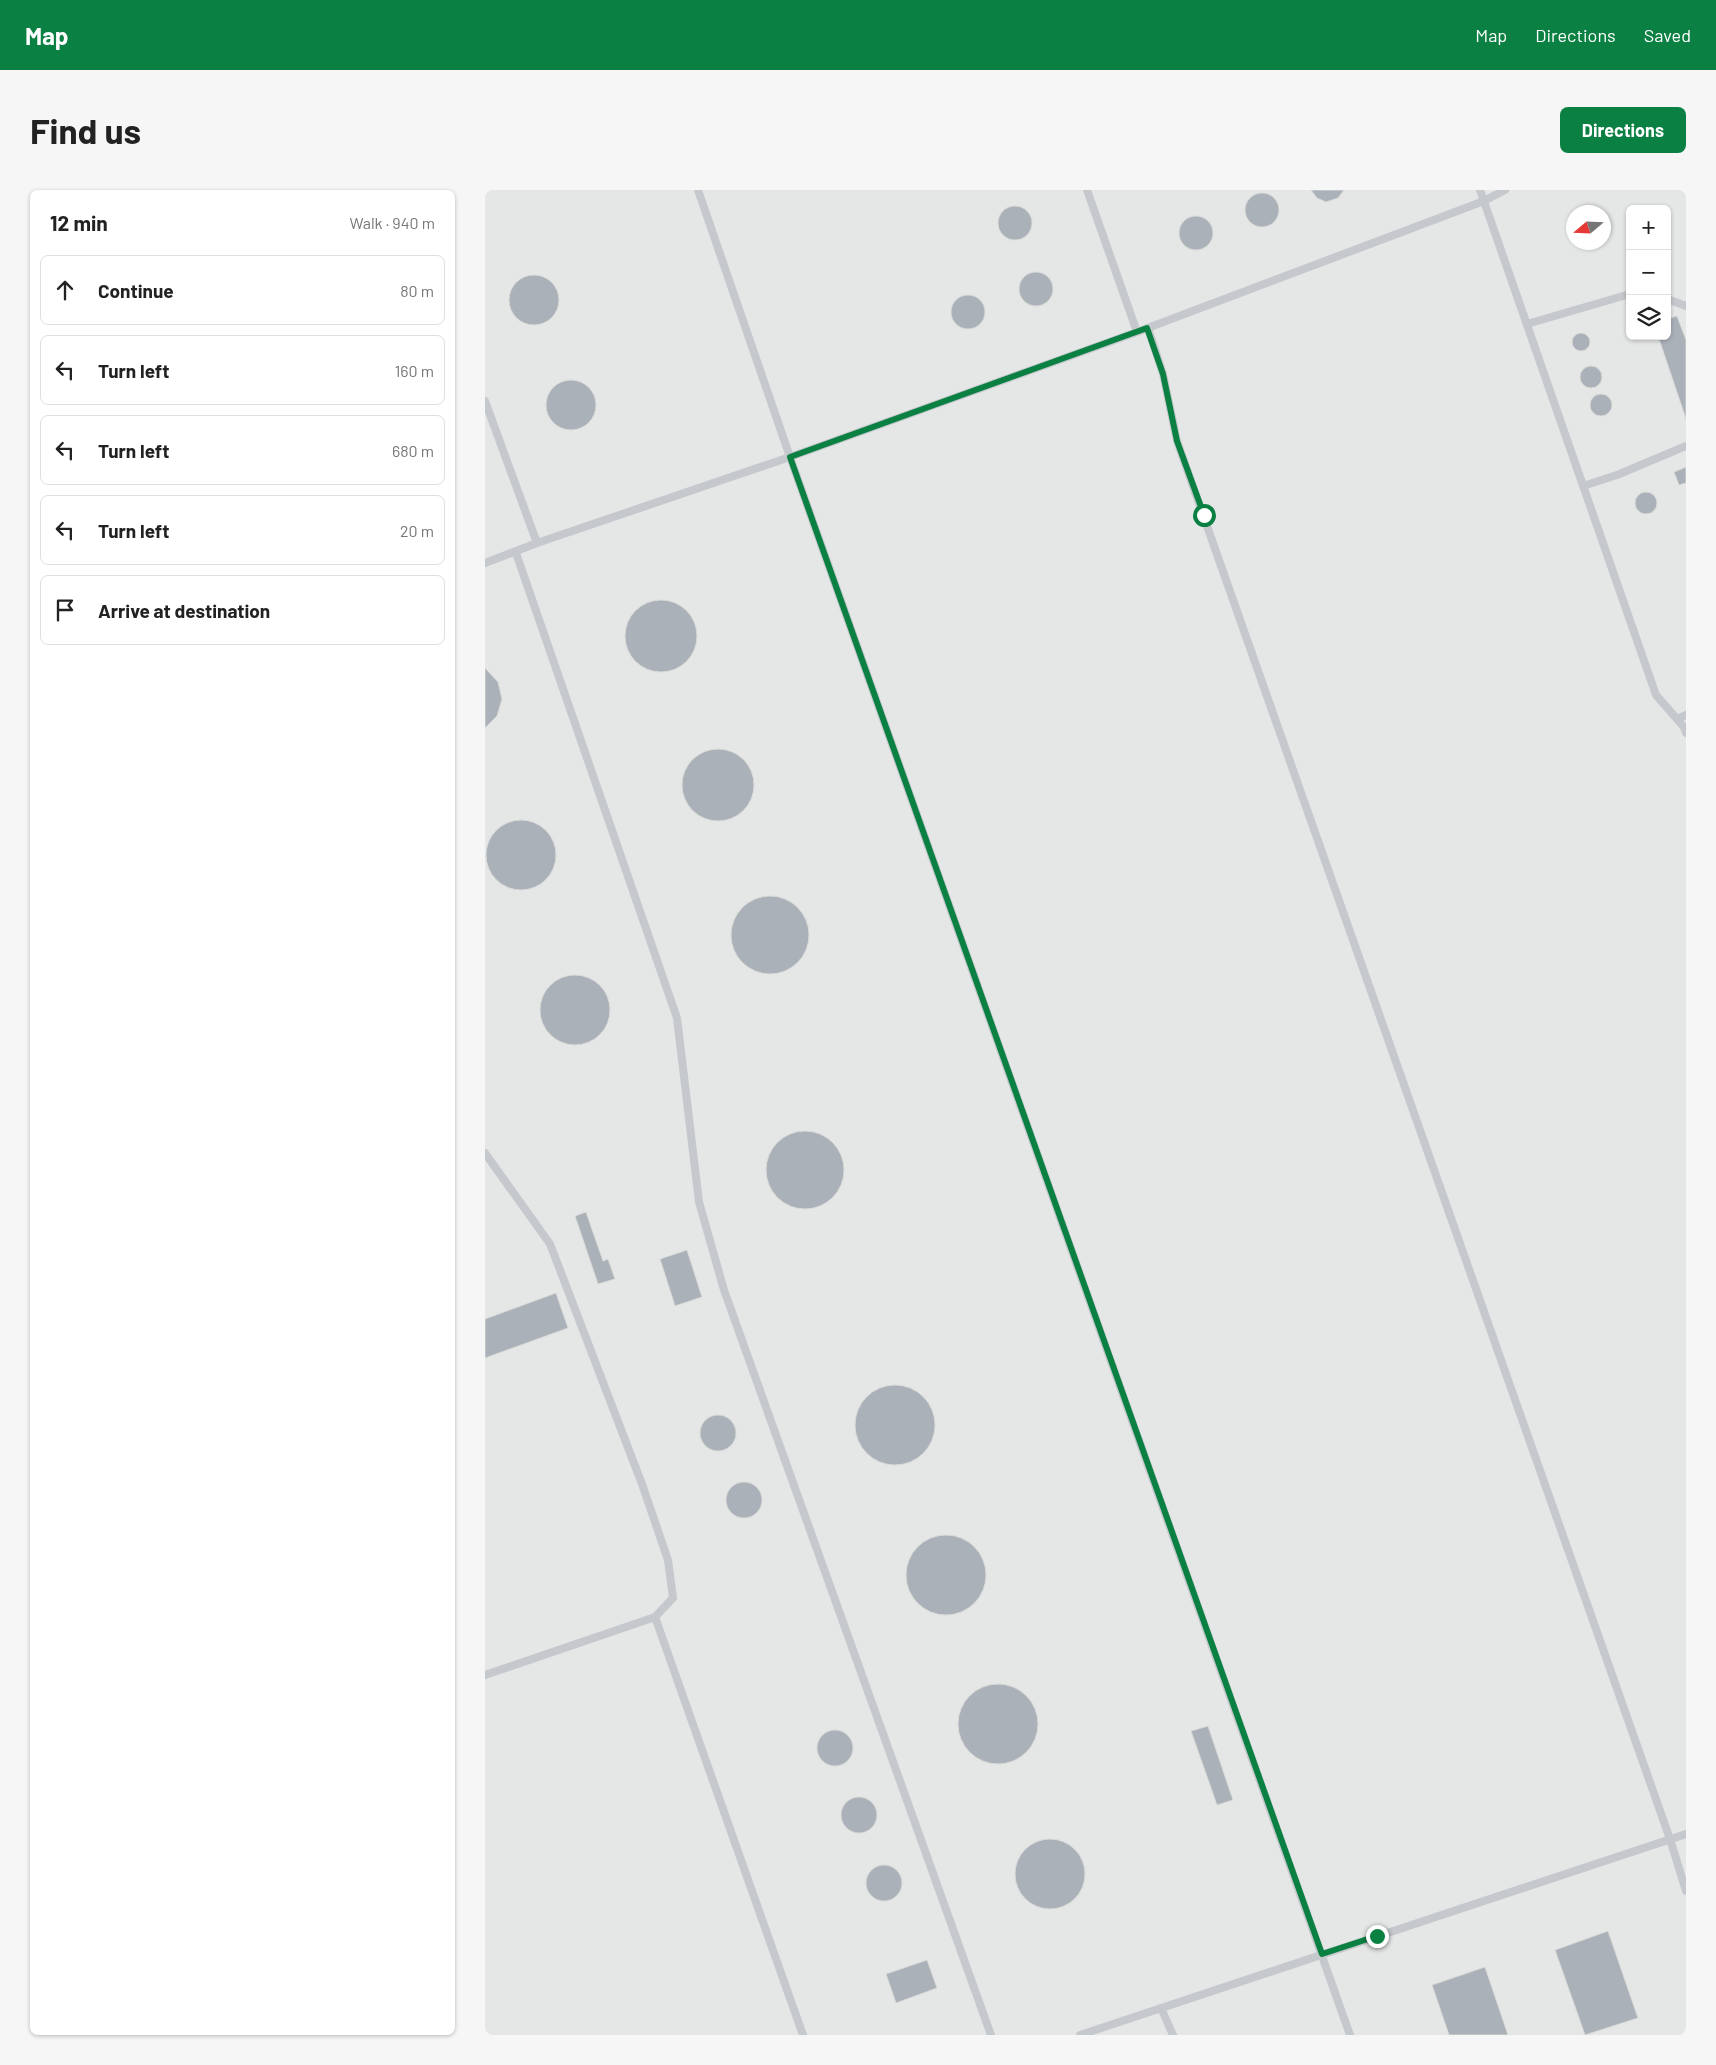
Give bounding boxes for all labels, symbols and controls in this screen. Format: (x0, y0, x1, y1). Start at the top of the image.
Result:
text: Map (25, 21, 68, 50)
text: Map (1475, 24, 1507, 46)
text: Directions (1535, 24, 1616, 46)
text: Saved (1644, 24, 1691, 46)
button: Directions (1560, 107, 1686, 153)
text: Find us (30, 109, 141, 151)
north arrow (1566, 205, 1611, 250)
map controls (1626, 205, 1671, 340)
button: + (1626, 205, 1671, 250)
text: 12 min (50, 210, 108, 235)
text: Walk · 940 m (349, 213, 435, 232)
button: − (1626, 250, 1671, 295)
icon: ahead (51, 276, 79, 304)
text: Continue (98, 279, 174, 302)
text: 80 m (400, 281, 434, 300)
button: layers (1626, 295, 1671, 340)
icon: left (51, 356, 79, 384)
text: Turn left (98, 359, 169, 382)
text: 160 m (395, 361, 434, 380)
icon: left (51, 436, 79, 464)
text: Turn left (98, 439, 169, 462)
text: 680 m (392, 441, 434, 460)
route start (1193, 504, 1216, 527)
icon: left (51, 516, 79, 544)
text: Turn left (98, 519, 169, 542)
text: 20 m (400, 521, 434, 540)
icon: arrive (51, 596, 79, 624)
text: Arrive at destination (98, 599, 270, 622)
route end (1366, 1925, 1389, 1948)

